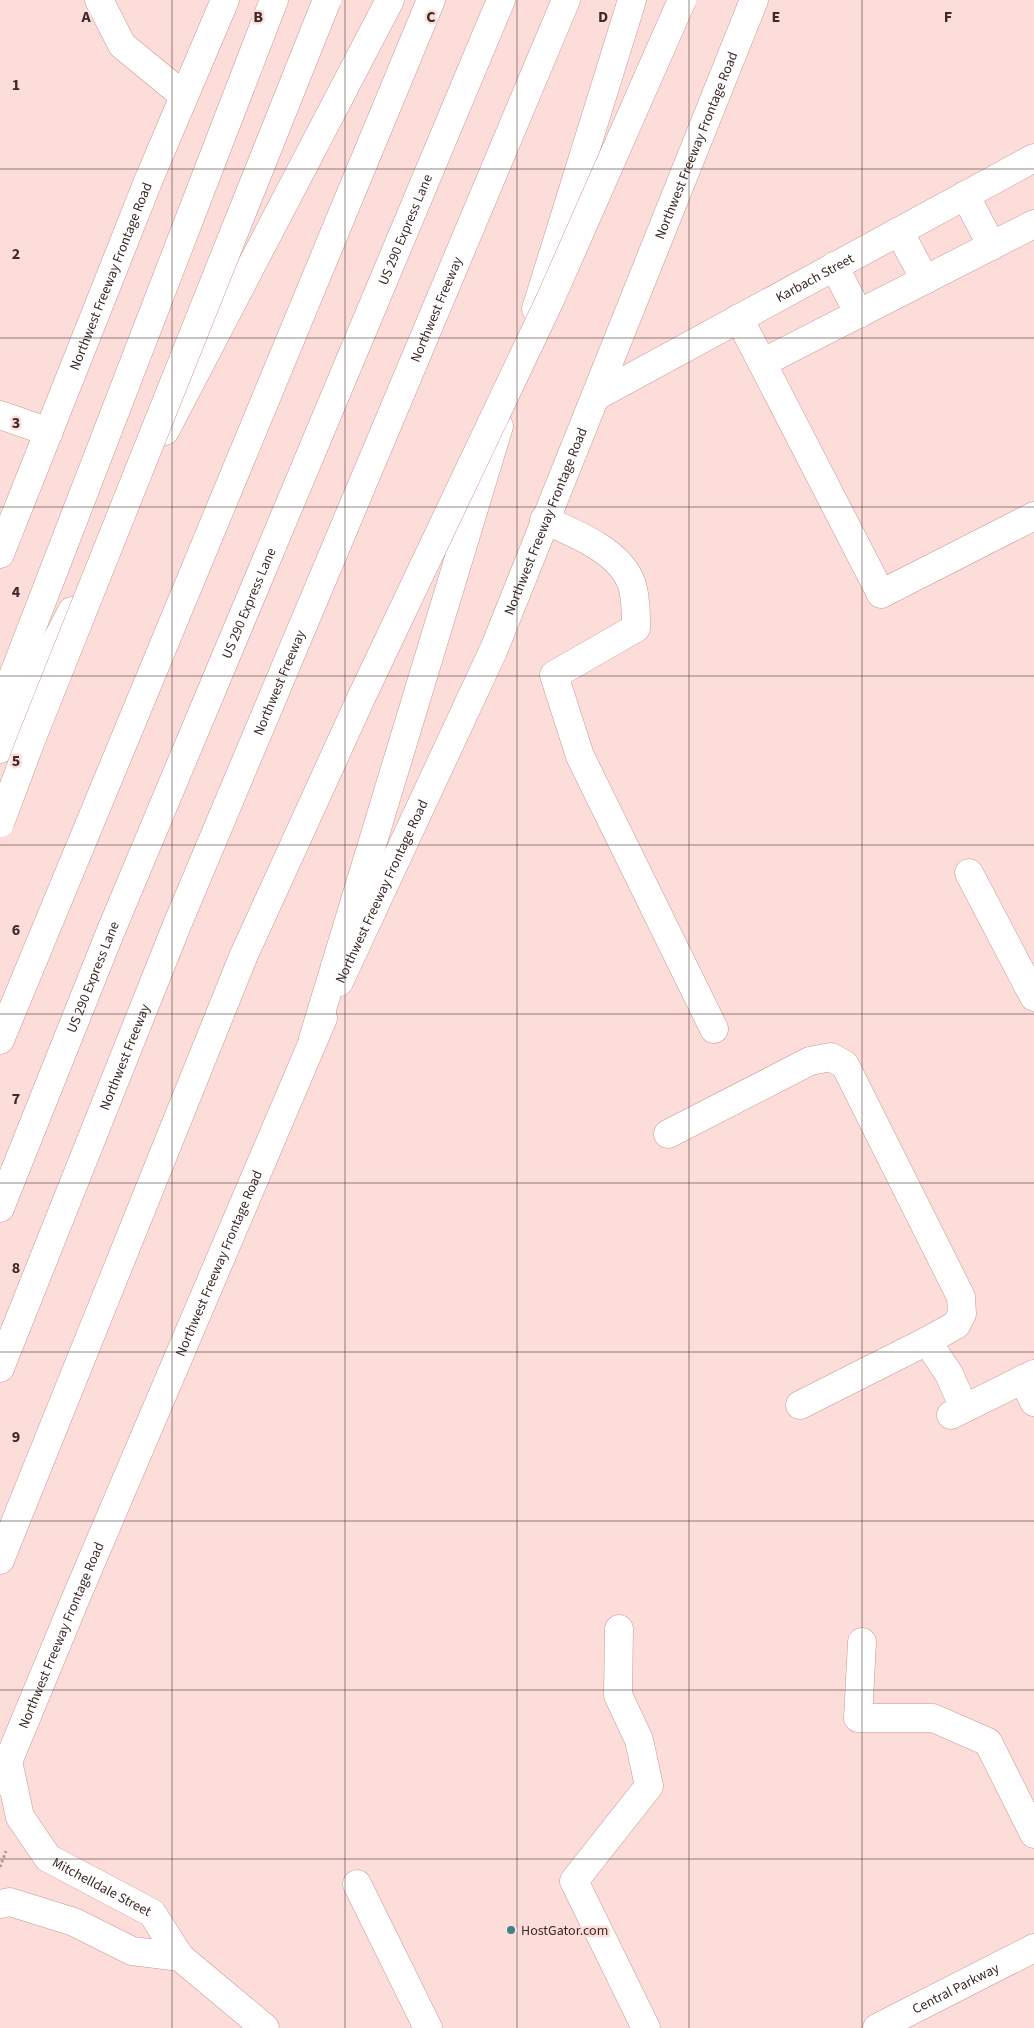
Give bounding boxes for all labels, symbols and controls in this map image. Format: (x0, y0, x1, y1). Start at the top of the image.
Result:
text: A (80, 6, 91, 28)
text: B (253, 6, 263, 28)
text: C (426, 6, 436, 28)
text: D (598, 6, 608, 28)
text: E (772, 6, 780, 28)
text: F (944, 6, 952, 28)
street label: Northwest Freeway Frontage Road (650, 49, 743, 242)
text: 1 (12, 74, 20, 96)
street label: US 290 Express Lane (374, 171, 438, 288)
street label: Northwest Freeway Frontage Road (65, 180, 158, 373)
text: 2 (12, 243, 20, 265)
street label: Karbach Street (772, 249, 858, 308)
street label: Northwest Freeway (406, 253, 468, 366)
text: 3 (12, 412, 20, 434)
street label: Northwest Freeway Frontage Road (500, 425, 593, 618)
street label: US 290 Express Lane (217, 545, 281, 662)
text: 4 (12, 581, 21, 603)
street label: Northwest Freeway (249, 627, 311, 739)
text: 5 (12, 750, 20, 772)
street label: Northwest Freeway Frontage Road (331, 797, 433, 987)
street label: US 290 Express Lane (62, 918, 125, 1036)
text: 6 (12, 919, 20, 941)
street label: Northwest Freeway (95, 1001, 156, 1113)
text: 7 (12, 1088, 20, 1110)
street label: Northwest Freeway Frontage Road (171, 1167, 268, 1360)
text: 8 (12, 1257, 20, 1279)
text: 9 (12, 1426, 20, 1448)
street label: Northwest Freeway Frontage Road (14, 1539, 110, 1732)
street label: Mitchelldale Street (48, 1853, 155, 1922)
place label: HostGator.com (521, 1921, 608, 1941)
marker: HostGator.com (505, 1924, 517, 1936)
street label: Central Parkway (909, 1958, 1003, 2019)

